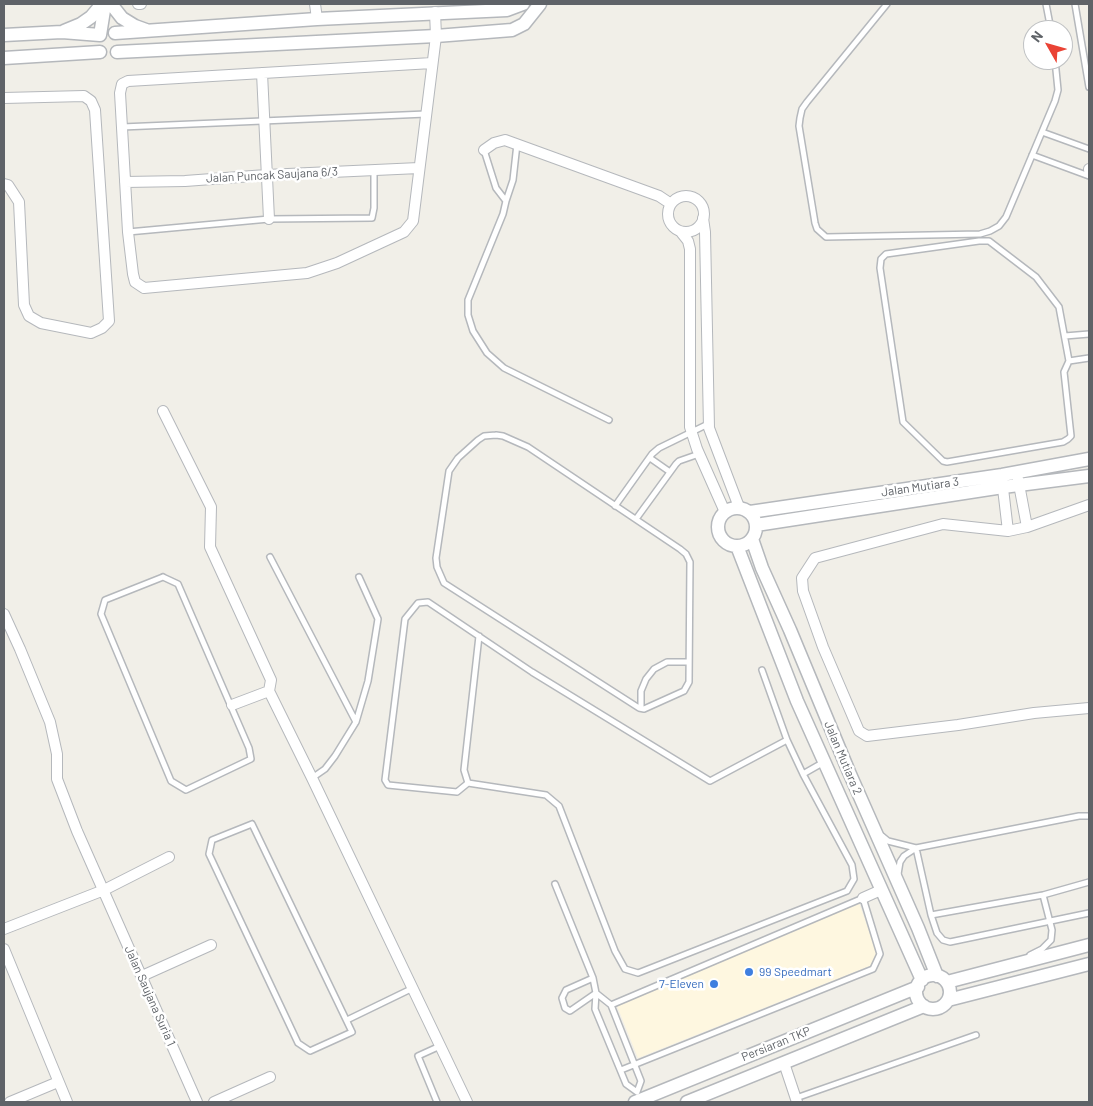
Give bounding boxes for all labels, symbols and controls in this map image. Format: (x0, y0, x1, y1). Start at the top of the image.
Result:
north arrow (1023, 20, 1073, 70)
text: N (1027, 27, 1046, 45)
street label: Jalan Puncak Saujana 6/3 (206, 164, 338, 186)
street label: Jalan Mutiara 3 (880, 474, 960, 500)
street label: Jalan Mutiara 2 (821, 719, 865, 797)
street label: Jalan Saujana Suria 1 (121, 944, 179, 1048)
place label: 99 Speedmart (759, 965, 832, 979)
marker: 99 Speedmart (743, 966, 755, 978)
place label: 7-Eleven (659, 977, 704, 991)
marker: 7-Eleven (708, 978, 720, 990)
street label: Persiaran TKP (739, 1024, 813, 1064)

